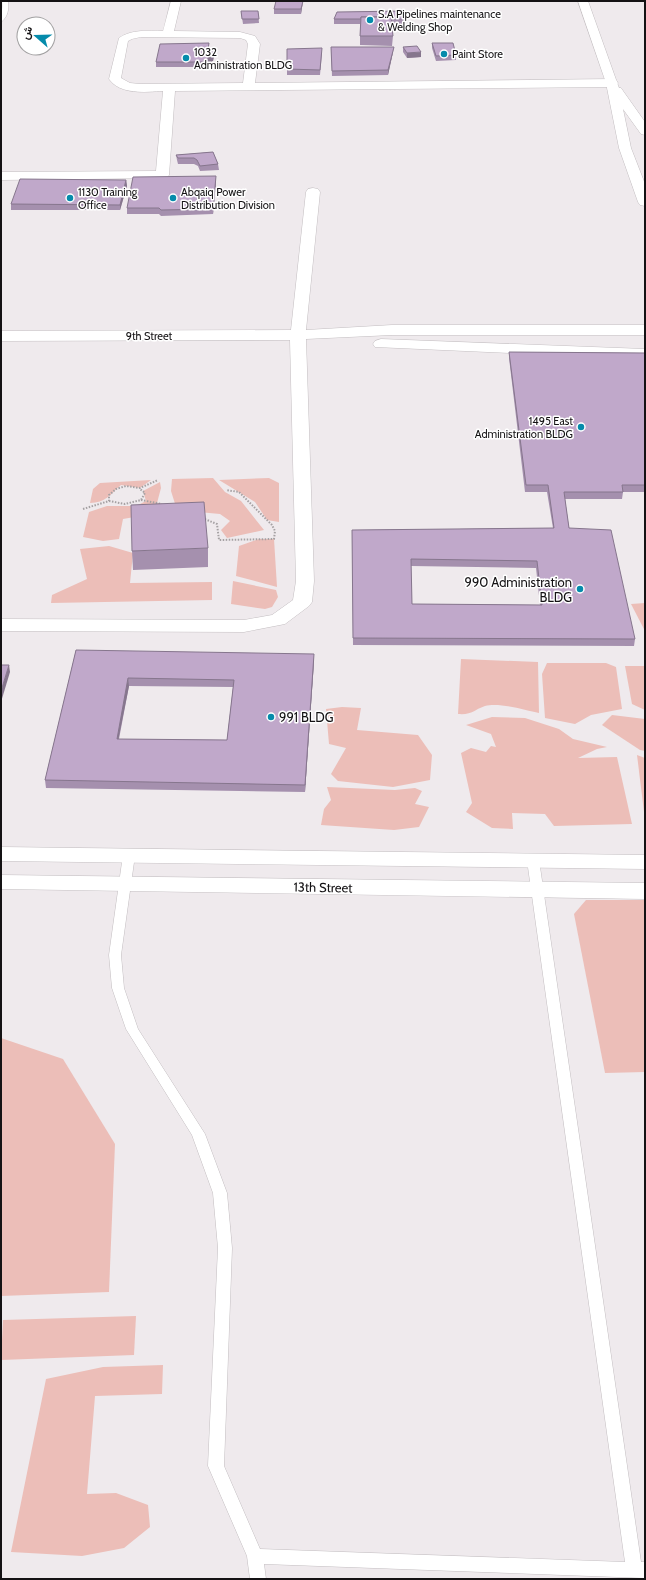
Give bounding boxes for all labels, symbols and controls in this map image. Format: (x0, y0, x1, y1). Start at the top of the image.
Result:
place label: S.A Pipelines maintenance & Welding Shop (378, 7, 501, 34)
marker: S.A Pipelines maintenance & Welding Shop (365, 15, 375, 25)
north arrow (16, 16, 56, 56)
text: ش (18, 24, 35, 41)
place label: 1032 Administration BLDG (194, 45, 292, 72)
place label: Paint Store (452, 47, 503, 61)
marker: Paint Store (439, 49, 449, 59)
marker: 1032 Administration BLDG (181, 53, 191, 63)
place label: 1130 Training Office (78, 185, 138, 212)
place label: Abqaiq Power Distribution Division (181, 185, 275, 212)
marker: 1130 Training Office (65, 193, 75, 203)
marker: Abqaiq Power Distribution Division (168, 193, 178, 203)
street label: 9th Street (126, 329, 173, 343)
place label: 1495 East Administration BLDG (475, 414, 573, 441)
marker: 1495 East Administration BLDG (576, 422, 586, 432)
place label: 990 Administration BLDG (465, 574, 572, 605)
marker: 990 Administration BLDG (575, 584, 585, 594)
place label: 991 BLDG (279, 709, 334, 725)
marker: 991 BLDG (266, 712, 276, 722)
street label: 13th Street (293, 878, 353, 896)

